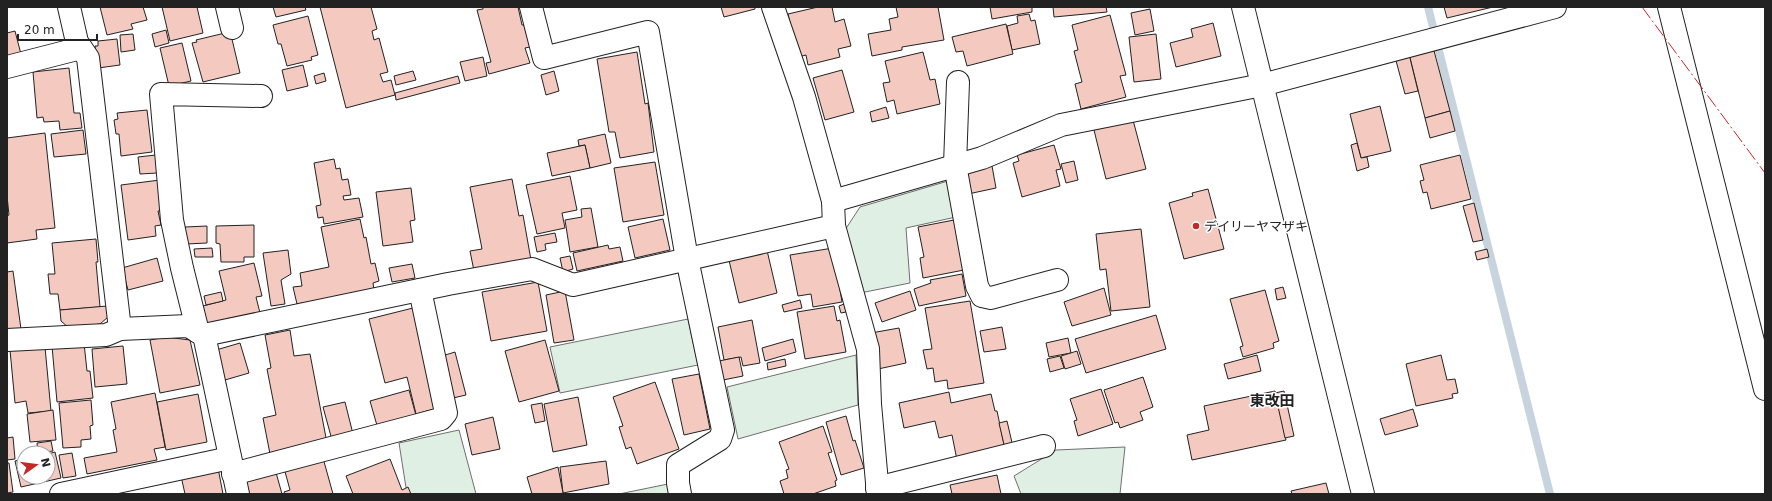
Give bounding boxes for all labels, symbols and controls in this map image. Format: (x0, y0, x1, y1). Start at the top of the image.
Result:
scale bar (18, 16, 97, 42)
text: 20 m (24, 23, 55, 37)
place label: デイリーヤマザキ (1204, 219, 1308, 234)
marker: デイリーヤマザキ (1191, 221, 1201, 231)
district label: 東改田 (1249, 392, 1295, 410)
north arrow (16, 445, 56, 485)
text: N (38, 457, 53, 469)

